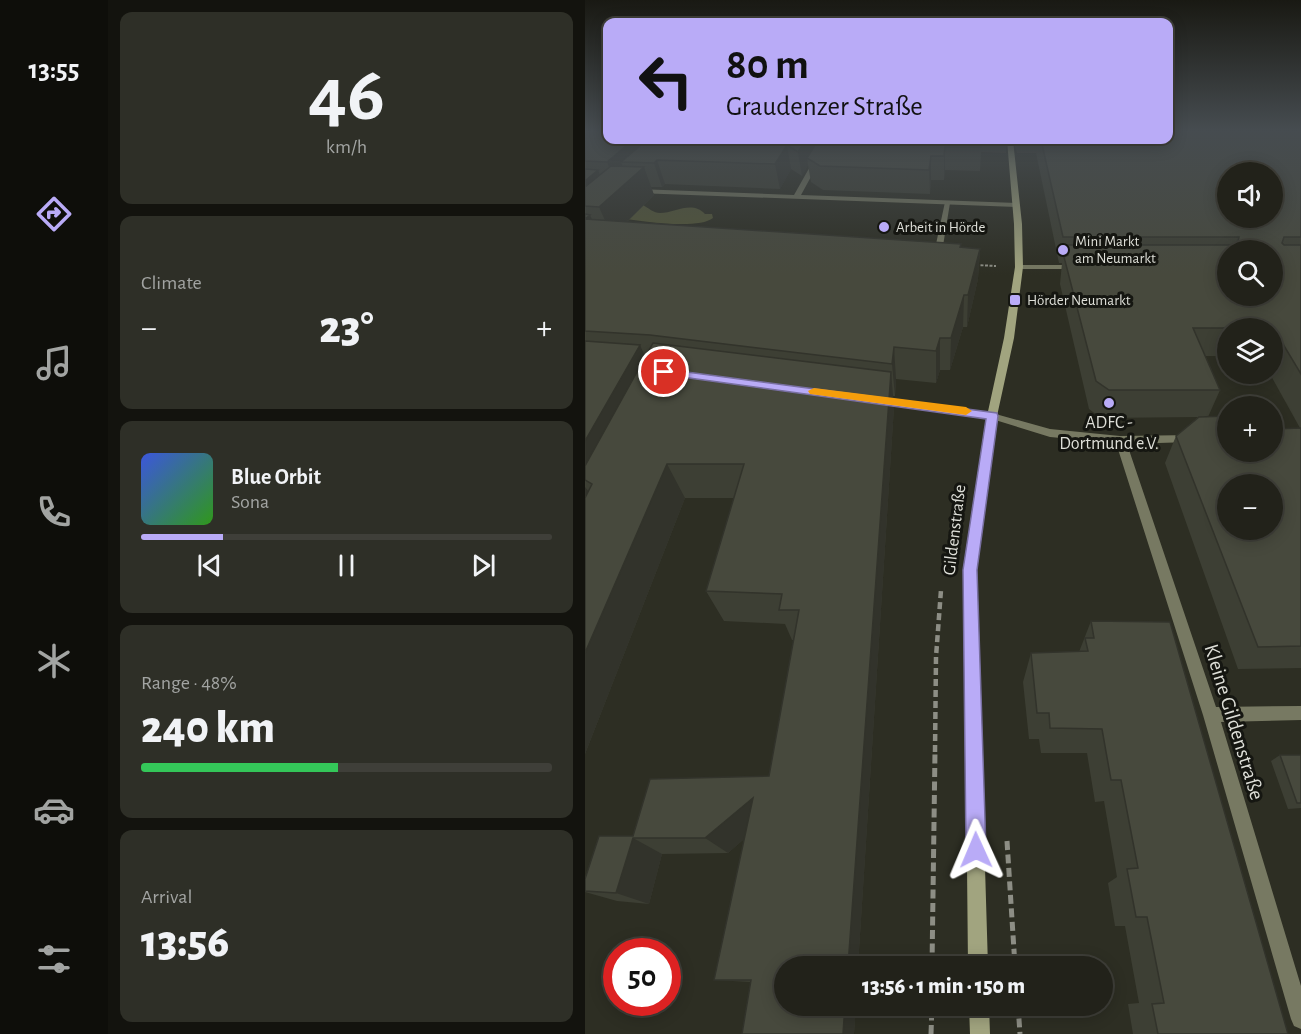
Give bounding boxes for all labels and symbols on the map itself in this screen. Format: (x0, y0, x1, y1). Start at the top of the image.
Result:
marker: Arbeit in Hörde (877, 220, 891, 234)
place label: Arbeit in Hörde (896, 220, 986, 235)
place label: Mini Markt am Neumarkt (1075, 234, 1156, 266)
marker: Mini Markt am Neumarkt (1056, 243, 1070, 257)
marker: Hörder Neumarkt (1008, 293, 1022, 307)
place label: Hörder Neumarkt (1027, 293, 1131, 308)
pin (638, 346, 689, 397)
marker: ADFC - Dortmund e.V. (1102, 396, 1116, 410)
place label: ADFC - Dortmund e.V. (1059, 414, 1159, 453)
street label: Gildenstraße (941, 484, 969, 576)
street label: Kleine Gildenstraße (1200, 642, 1268, 802)
position arrow (944, 818, 1008, 882)
speed limit sign: 50 (603, 938, 681, 1016)

